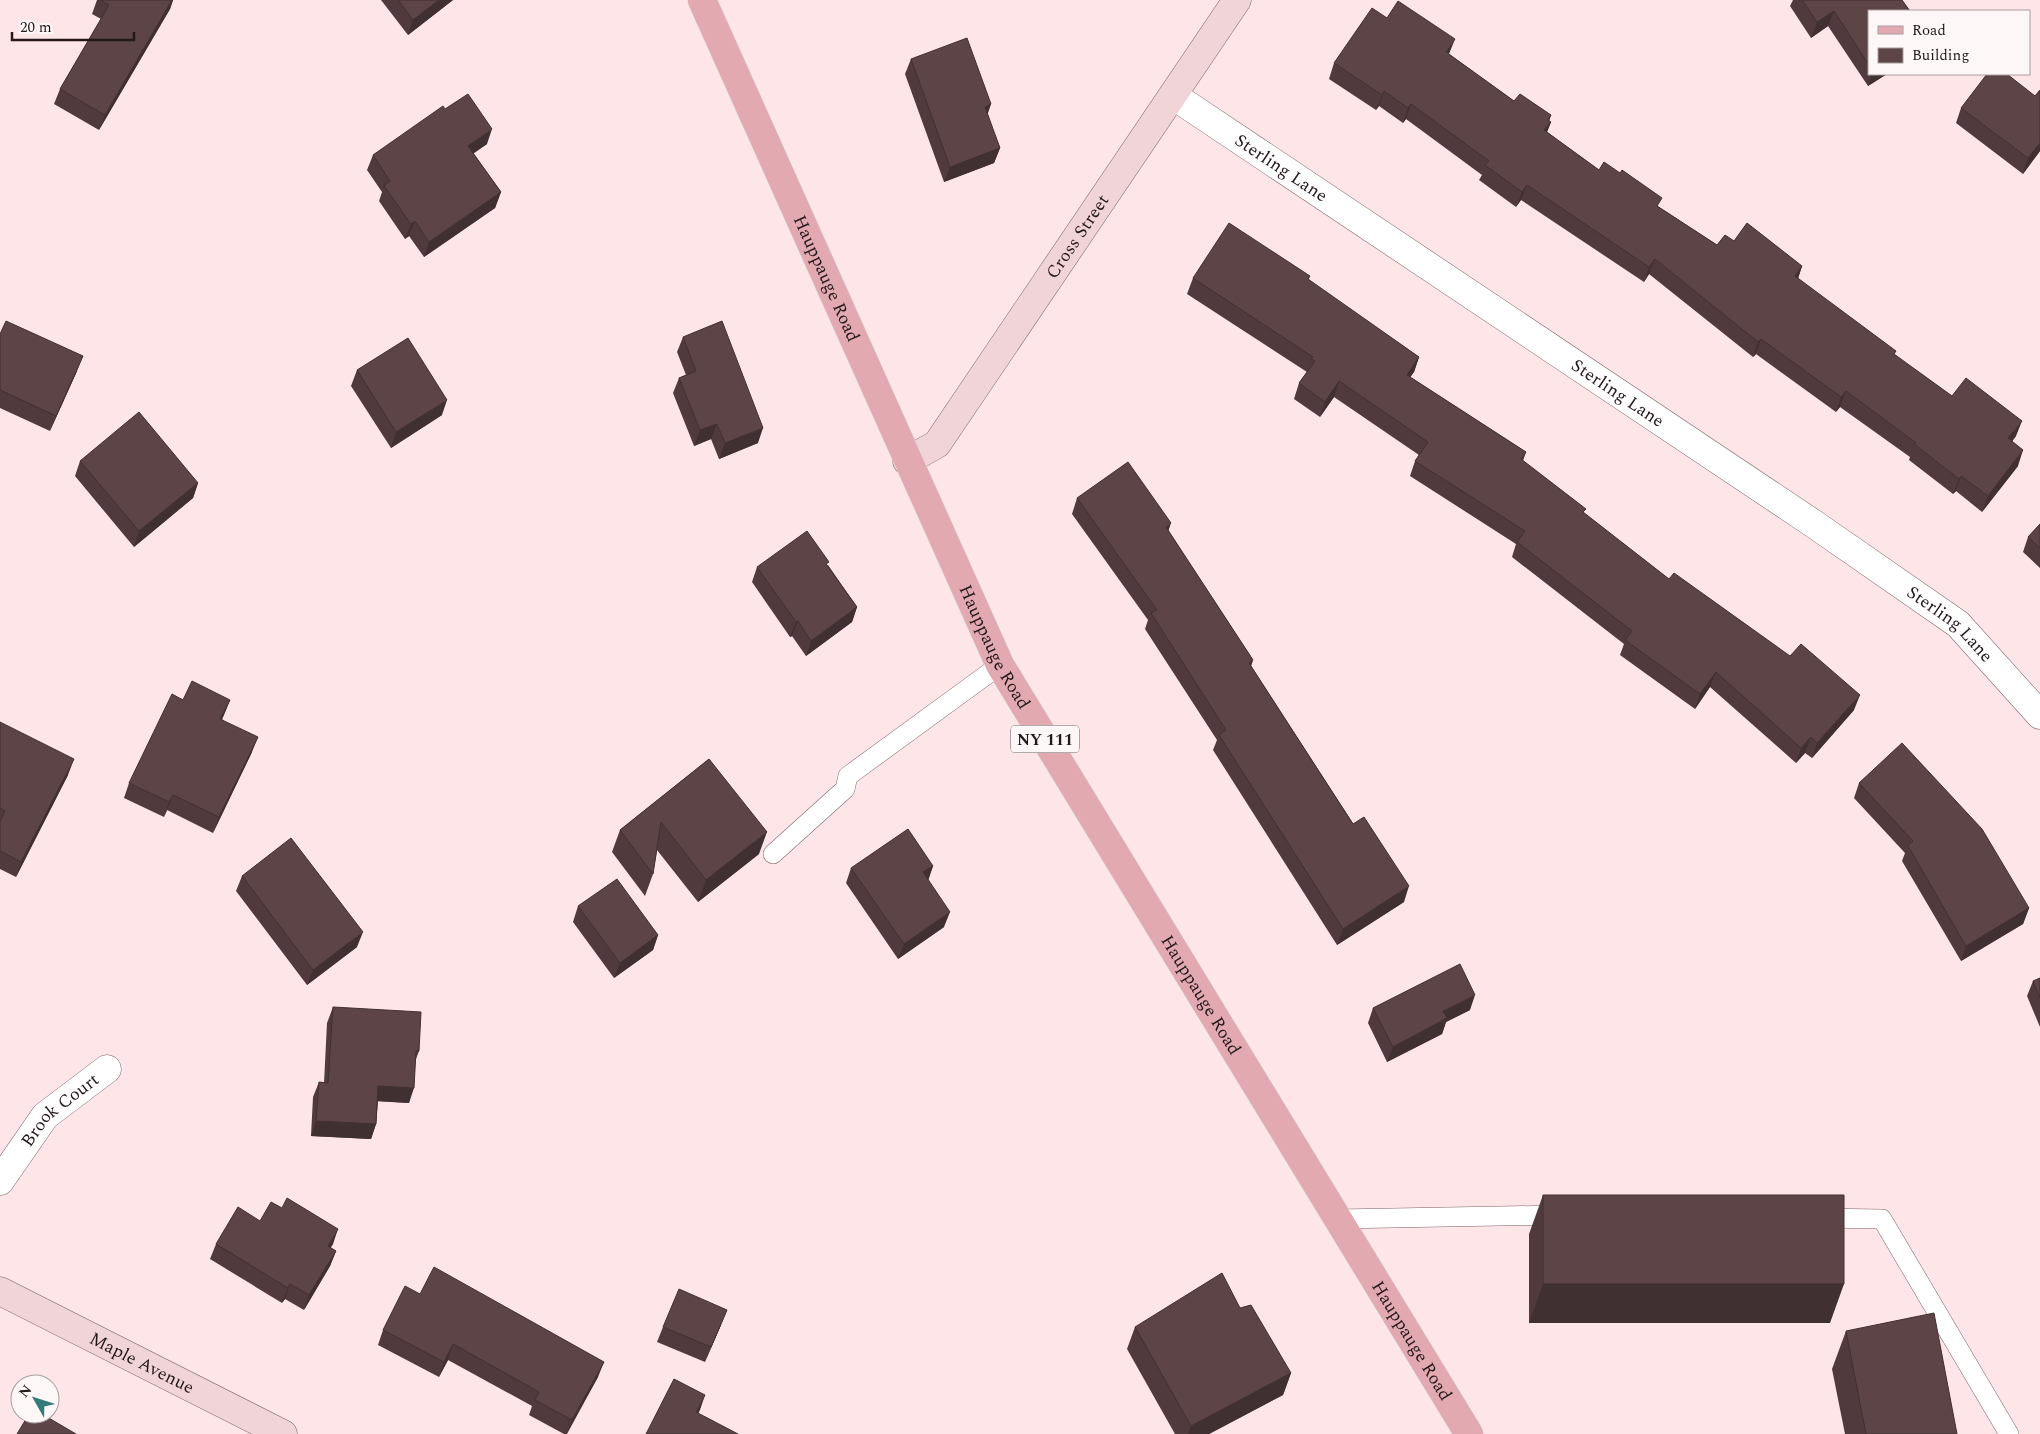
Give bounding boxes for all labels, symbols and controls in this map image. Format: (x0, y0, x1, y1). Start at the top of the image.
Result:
scale bar (12, 10, 135, 42)
legend (1868, 10, 2030, 75)
text: 20 m (20, 16, 52, 39)
text: Road (1912, 19, 1946, 42)
text: Building (1912, 44, 1969, 67)
street label: Sterling Lane (1229, 127, 1333, 209)
street label: Cross Street (1039, 189, 1116, 285)
street label: Hauppauge Road (786, 211, 866, 346)
street label: Sterling Lane (1566, 352, 1670, 434)
street label: Sterling Lane (1901, 579, 1999, 669)
street label: Hauppauge Road (952, 580, 1037, 715)
road number: NY 111 (1011, 726, 1079, 752)
street label: Hauppauge Road (1154, 930, 1248, 1060)
street label: Brook Court (14, 1067, 105, 1153)
street label: Hauppauge Road (1365, 1276, 1459, 1406)
street label: Maple Avenue (85, 1325, 199, 1401)
north arrow (10, 1374, 60, 1424)
text: N (14, 1380, 37, 1402)

